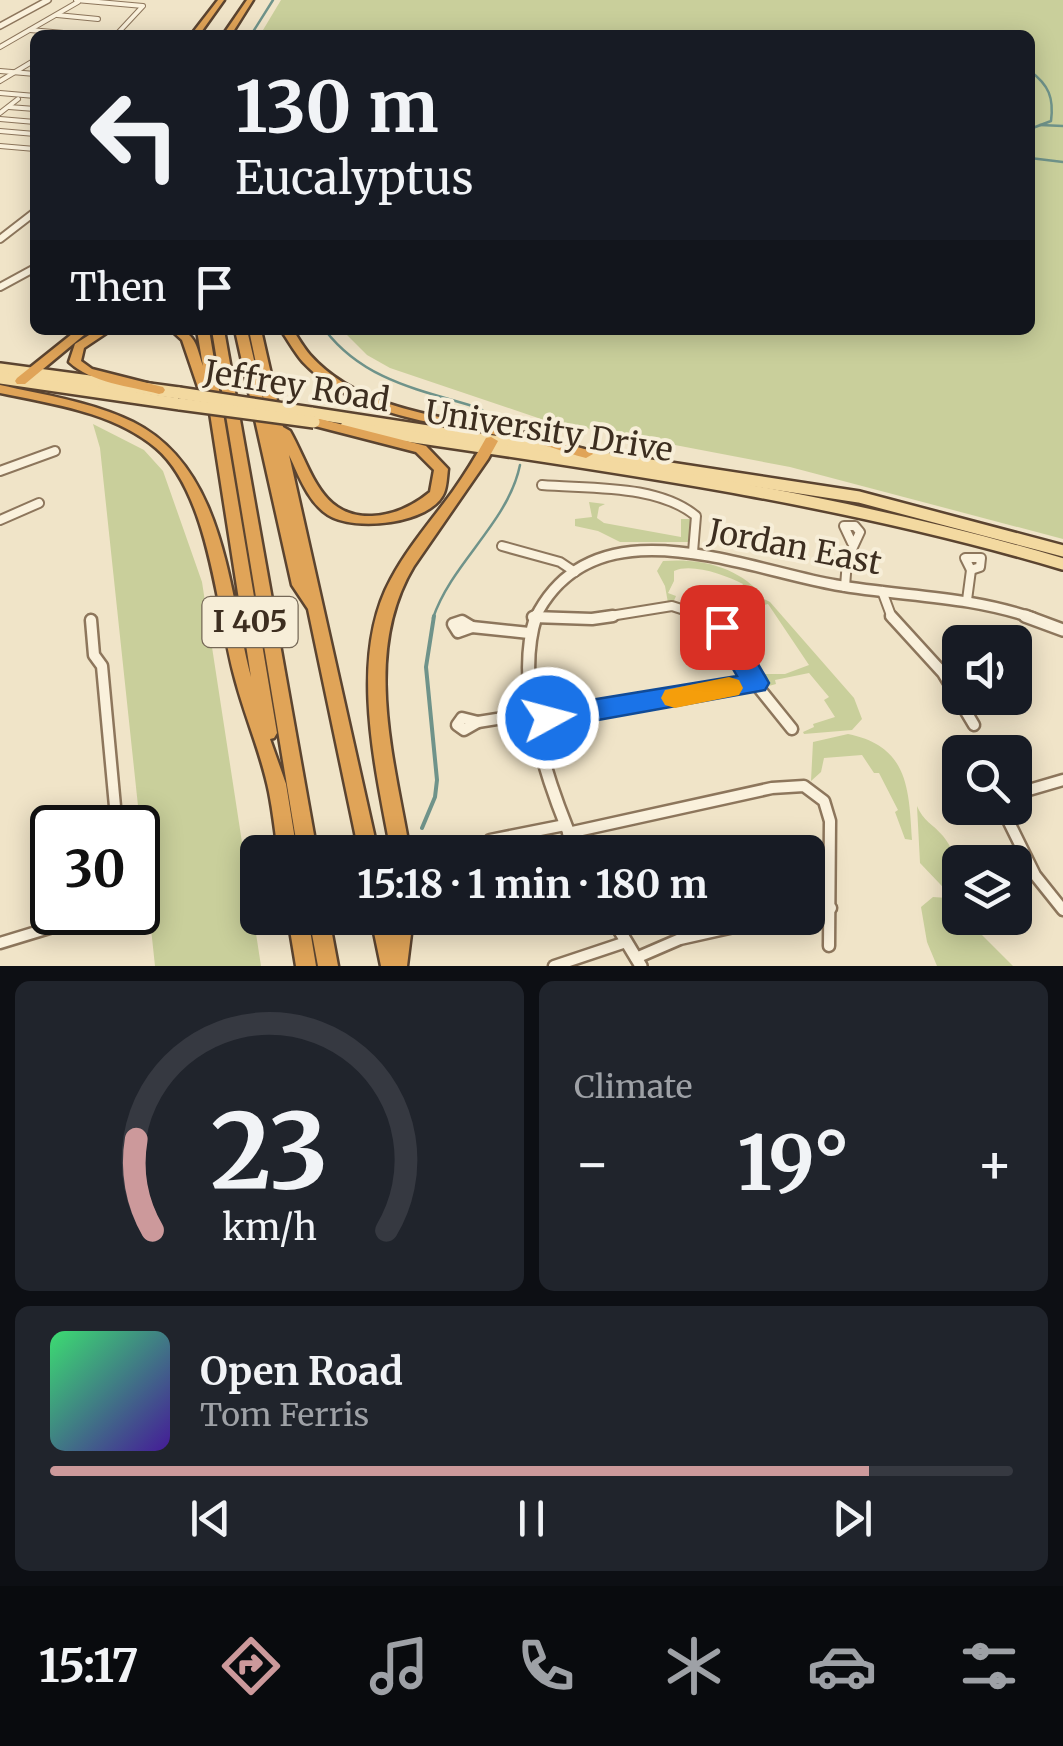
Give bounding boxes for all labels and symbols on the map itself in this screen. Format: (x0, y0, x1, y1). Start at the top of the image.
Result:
street label: Jeffrey Road (201, 351, 392, 420)
street label: University Drive (422, 392, 676, 470)
street label: Jordan East (704, 510, 885, 583)
pin (680, 585, 765, 670)
road number: I 405 (202, 597, 298, 647)
position arrow (496, 666, 600, 770)
speed limit sign: 30 (30, 805, 160, 935)

